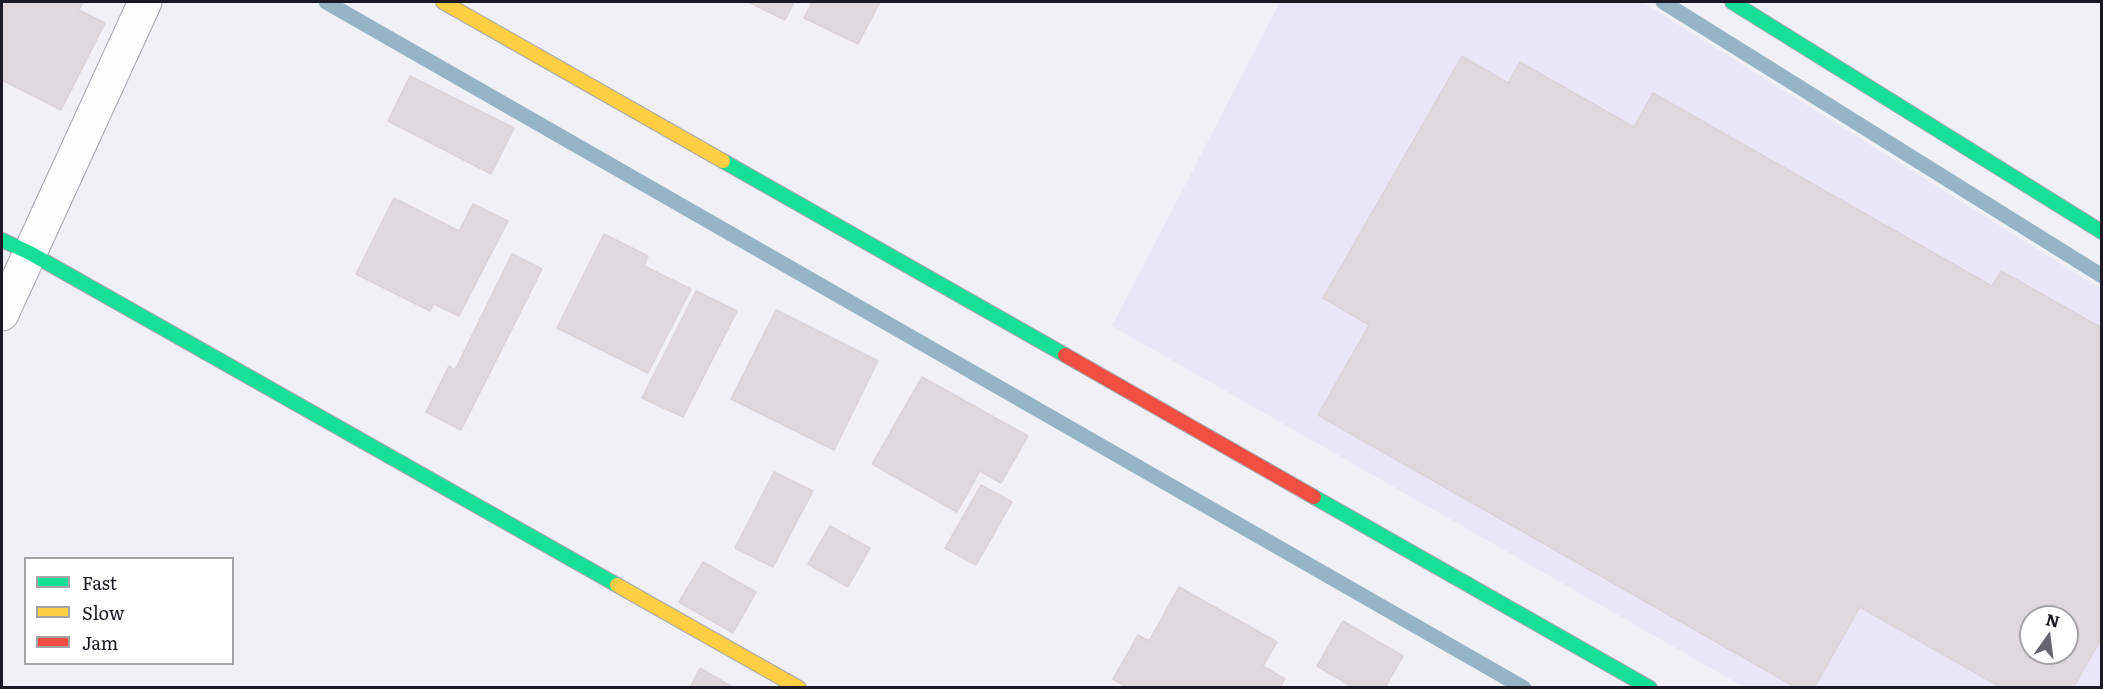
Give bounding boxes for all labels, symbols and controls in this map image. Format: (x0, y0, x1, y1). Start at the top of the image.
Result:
legend (24, 557, 234, 665)
text: Fast (82, 569, 117, 596)
text: Slow (82, 599, 124, 626)
north arrow (2019, 605, 2079, 665)
text: N (2043, 606, 2062, 633)
text: Jam (82, 629, 118, 656)

